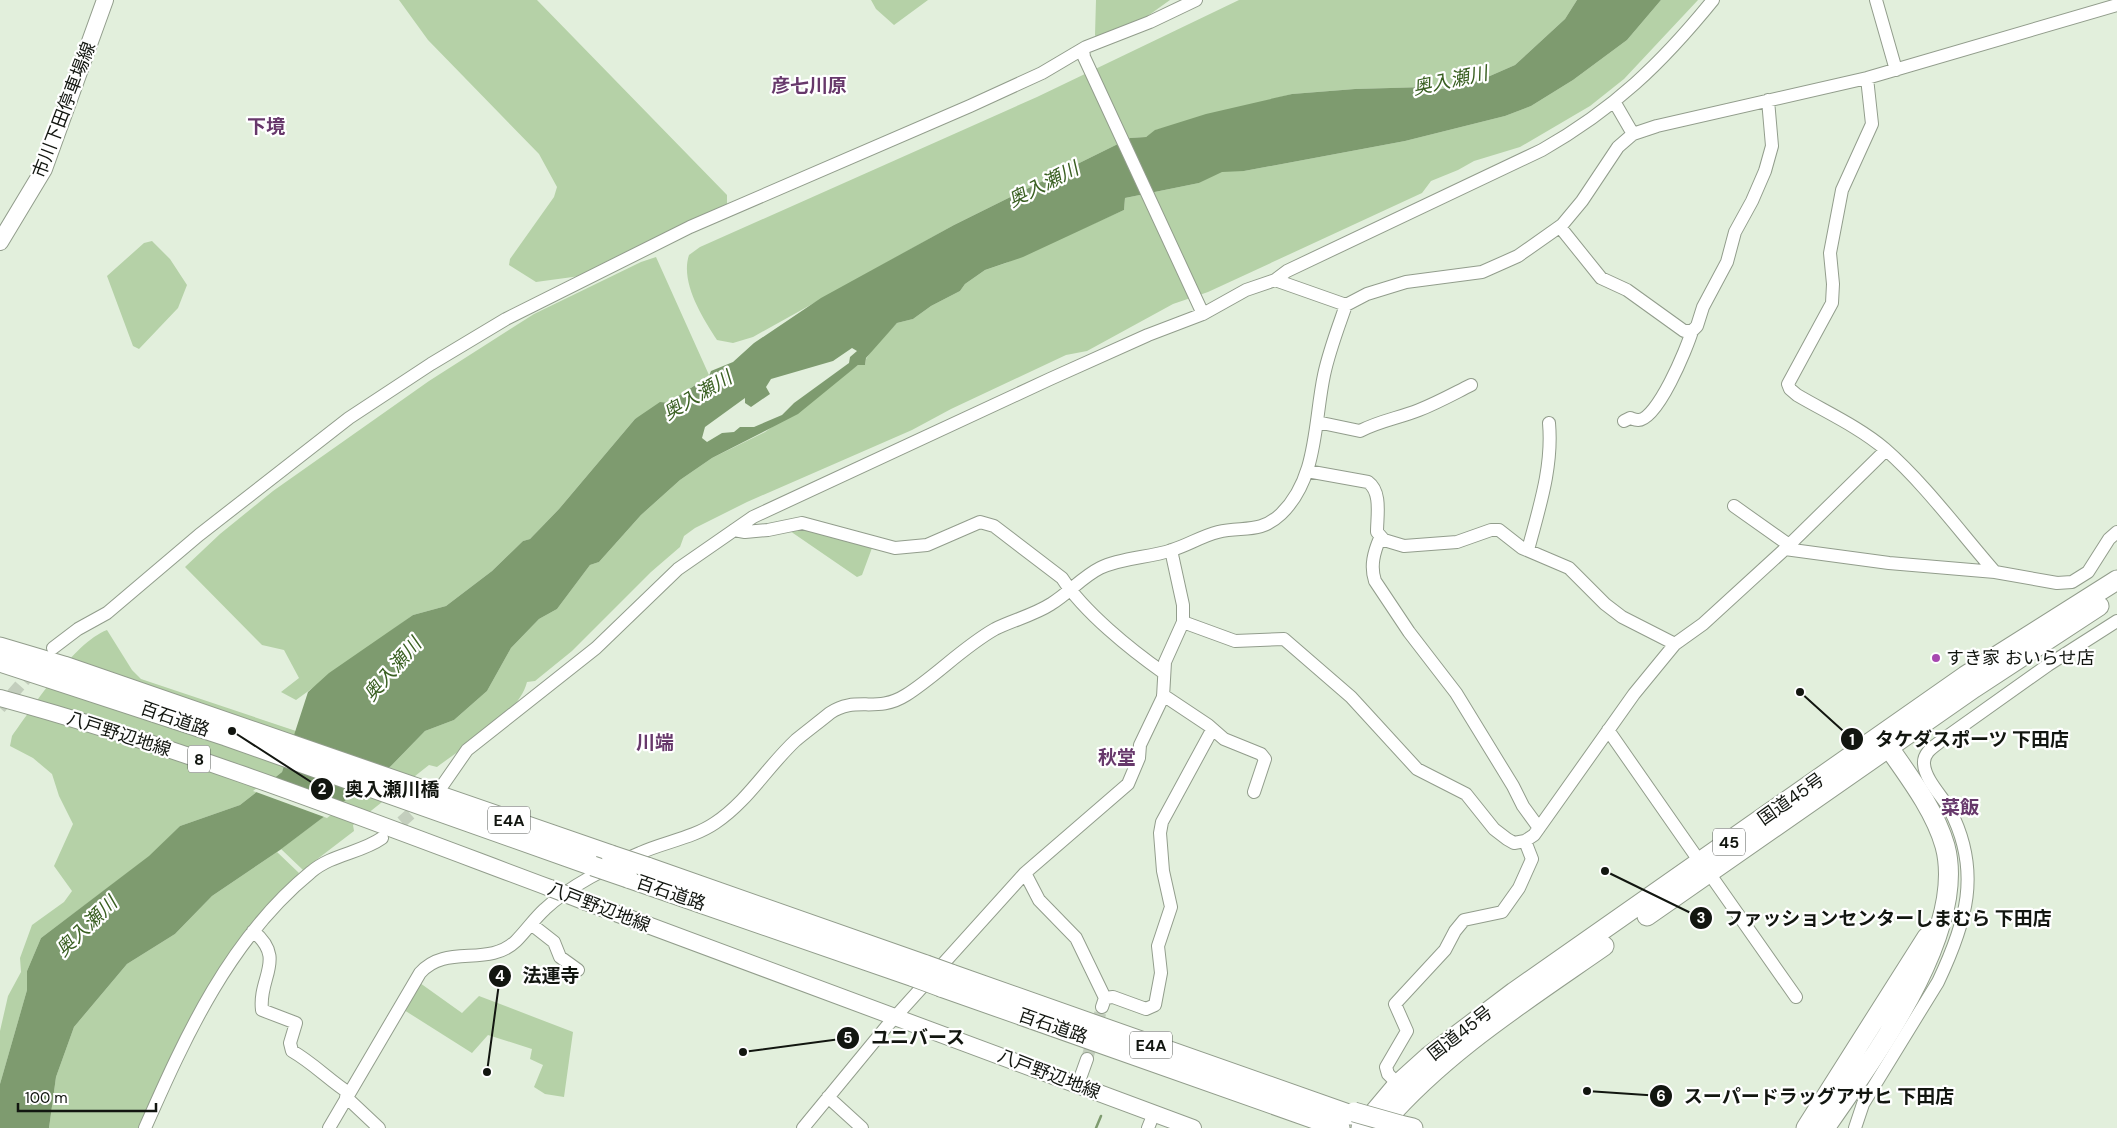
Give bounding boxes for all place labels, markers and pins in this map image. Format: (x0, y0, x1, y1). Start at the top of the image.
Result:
place label: すき家 おいらせ店 (1946, 646, 2094, 670)
marker: すき家 おいらせ店 (1930, 652, 1942, 664)
callout: タケダスポーツ 下田店 (1840, 722, 2079, 756)
callout: 奥入瀬川橋 (310, 772, 450, 806)
callout: ファッションセンターしまむら 下田店 (1689, 901, 2061, 935)
callout: 法運寺 (487, 959, 589, 993)
callout: ユニバース (835, 1021, 975, 1055)
callout: スーパードラッグアサヒ 下田店 (1649, 1079, 1964, 1113)

